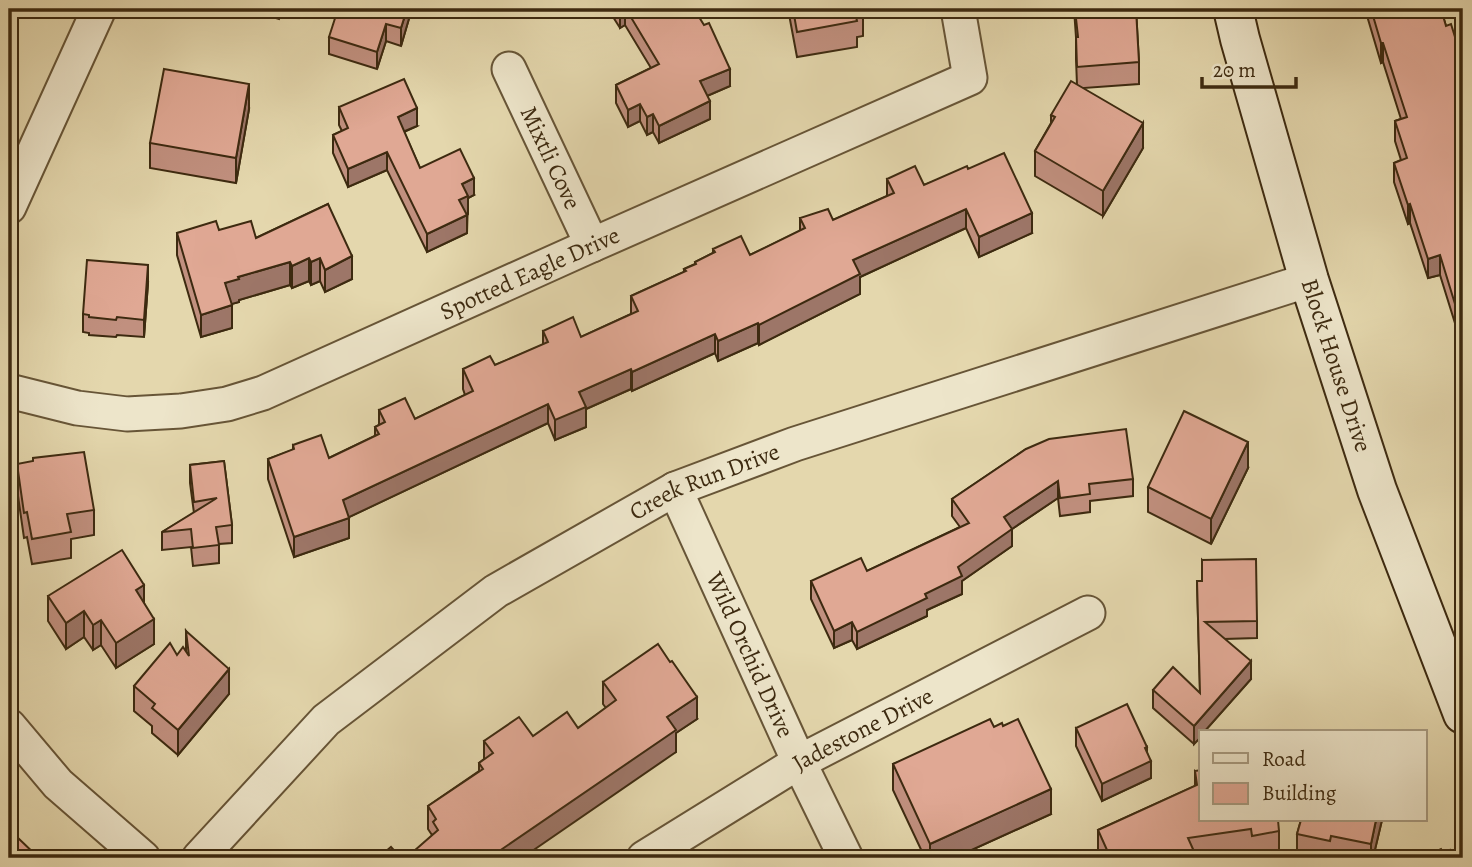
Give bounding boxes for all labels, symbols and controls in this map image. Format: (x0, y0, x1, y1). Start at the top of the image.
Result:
scale bar (1202, 46, 1297, 90)
text: 20 m (1213, 56, 1256, 84)
street label: Mixtli Cove (513, 101, 589, 215)
street label: Spotted Eagle Drive (435, 219, 625, 327)
street label: Block House Drive (1294, 274, 1380, 456)
street label: Creek Run Drive (623, 435, 784, 528)
street label: Wild Orchid Drive (698, 566, 802, 743)
street label: Jadestone Drive (786, 680, 939, 778)
legend (1199, 730, 1426, 822)
text: Road (1262, 745, 1306, 773)
text: Building (1262, 779, 1337, 807)

